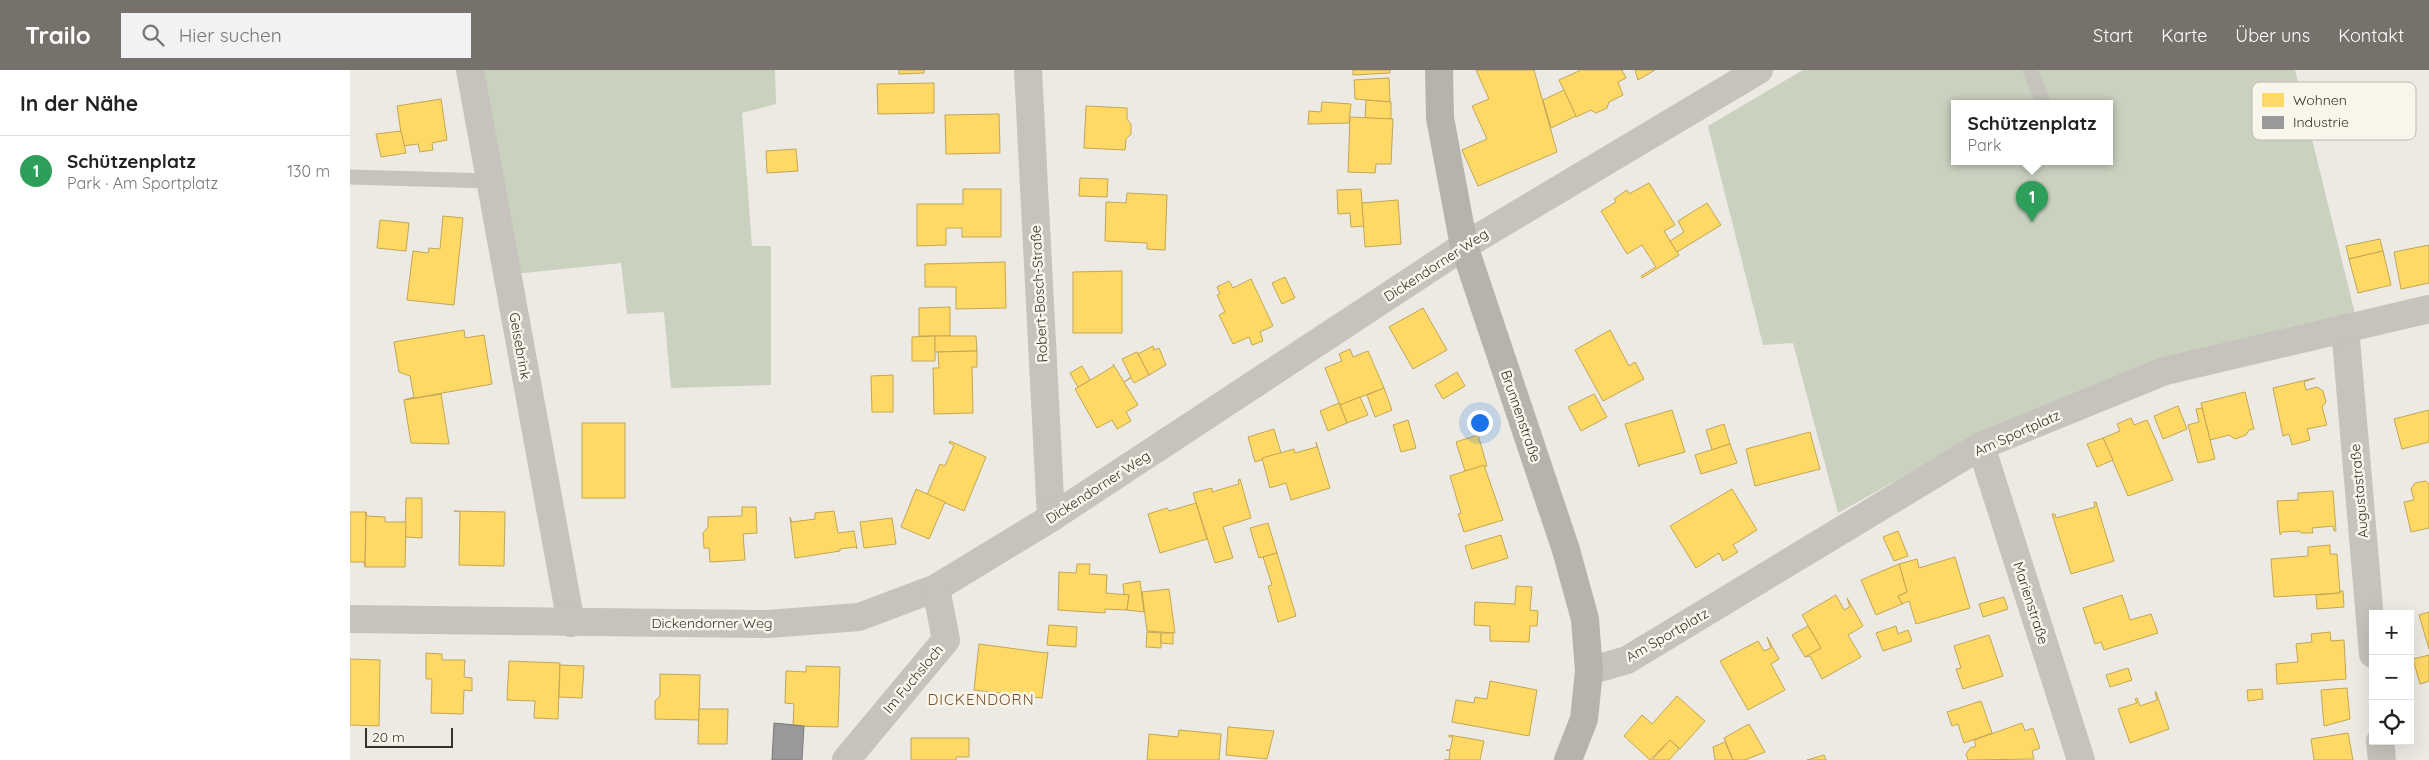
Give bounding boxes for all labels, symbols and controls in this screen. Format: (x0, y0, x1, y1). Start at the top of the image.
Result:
search box (121, 13, 471, 58)
text: Trailo (25, 20, 91, 50)
icon: search (139, 21, 167, 49)
text: Hier suchen (179, 23, 282, 47)
text: Start (2093, 24, 2133, 47)
text: Karte (2161, 24, 2207, 47)
text: Über uns (2235, 24, 2310, 47)
text: Kontakt (2338, 24, 2404, 47)
legend (2252, 82, 2416, 140)
text: In der Nähe (20, 90, 138, 116)
text: Wohnen (2293, 91, 2347, 109)
popup (1951, 100, 2113, 165)
text: Schützenplatz (1968, 111, 2096, 135)
text: Industrie (2293, 113, 2349, 131)
text: Park (1968, 135, 2001, 155)
text: Schützenplatz (67, 149, 196, 173)
text: 1 (33, 161, 39, 181)
text: 130 m (287, 161, 330, 181)
text: Park · Am Sportplatz (67, 173, 218, 193)
pin: 1 (2016, 181, 2048, 222)
street label: Robert-Bosch-Straße (1026, 225, 1052, 363)
street label: Dickendorner Weg (1380, 225, 1492, 305)
street label: Geisebrink (505, 311, 535, 381)
street label: Brunnenstraße (1497, 368, 1545, 464)
street label: Am Sportplatz (1971, 406, 2063, 460)
your location (1467, 410, 1493, 436)
street label: Augustastraße (2346, 443, 2372, 539)
street label: Dickendorner Weg (1042, 447, 1154, 527)
street label: Marienstraße (2009, 559, 2053, 647)
street label: Am Sportplatz (1623, 604, 1712, 666)
map controls (2369, 610, 2414, 745)
button: + (2369, 610, 2414, 655)
street label: Dickendorner Weg (652, 614, 772, 632)
street label: Im Fuchsloch (879, 641, 947, 717)
button: − (2369, 655, 2414, 700)
district label: DICKENDORN (927, 690, 1035, 709)
button: locate (2369, 700, 2414, 745)
scale bar (365, 725, 452, 748)
text: 20 m (372, 728, 405, 746)

